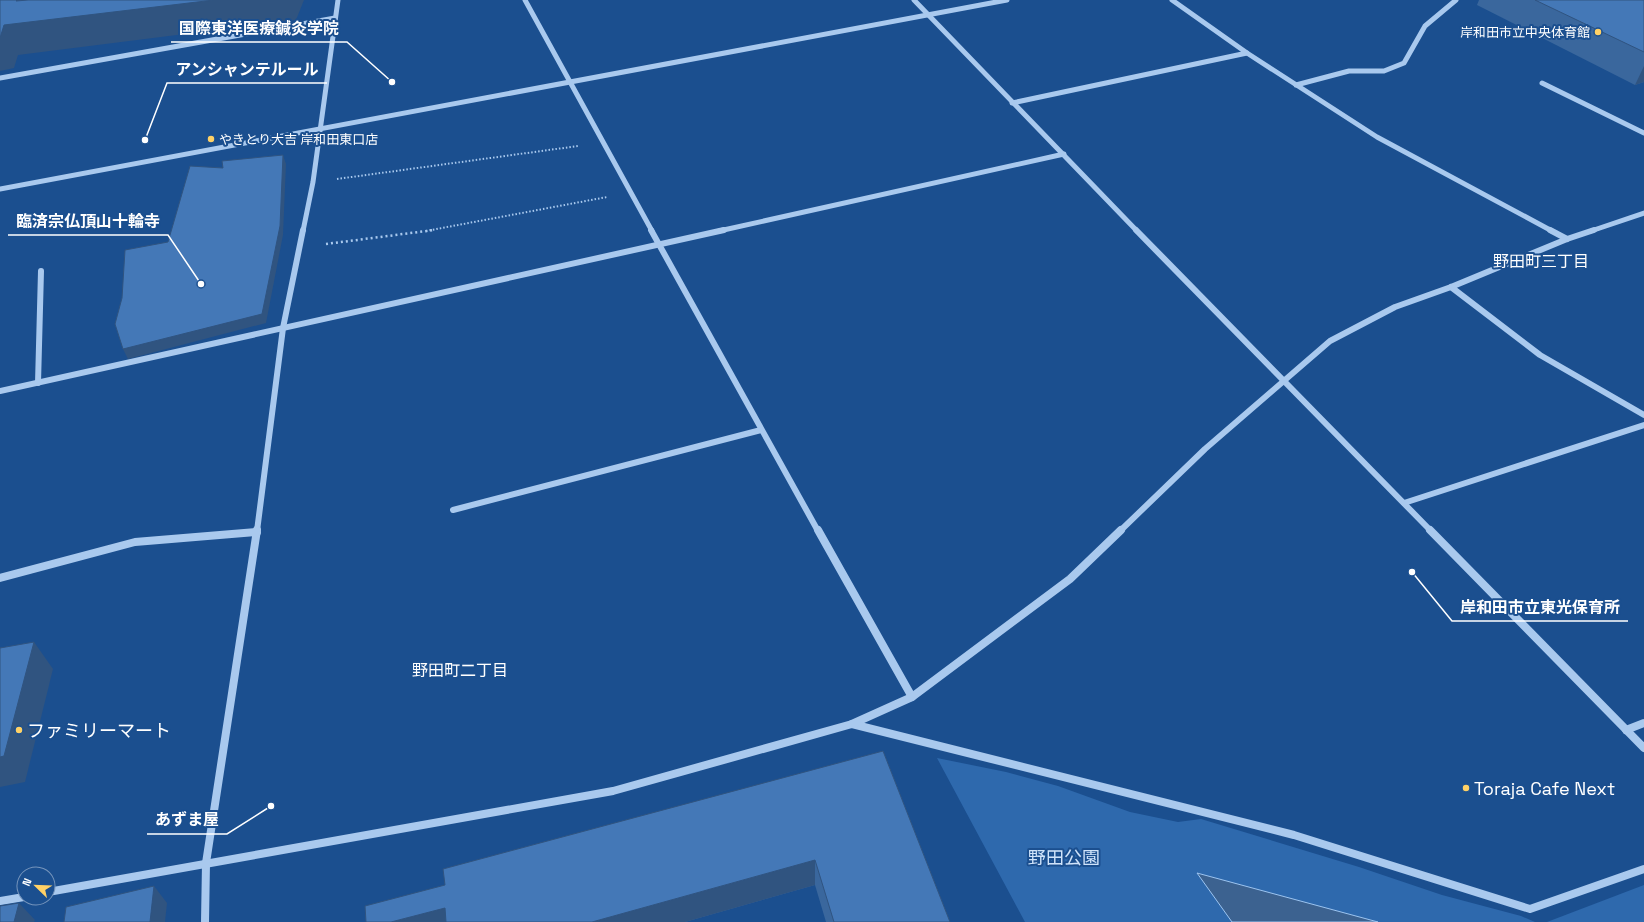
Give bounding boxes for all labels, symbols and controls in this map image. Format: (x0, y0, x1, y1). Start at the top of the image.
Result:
callout: 国際東洋医療鍼灸学院 (171, 14, 347, 42)
text: 国際東洋医療鍼灸学院 (179, 18, 339, 39)
place label: 岸和田市立中央体育館 (1460, 24, 1590, 41)
marker: 岸和田市立中央体育館 (1593, 27, 1603, 37)
callout: アンシャンテルール (167, 55, 327, 83)
text: アンシャンテルール (175, 59, 319, 80)
place label: やきとり大吉 岸和田東口店 (219, 131, 378, 148)
marker: やきとり大吉 岸和田東口店 (206, 134, 216, 144)
callout: 臨済宗仏頂山十輪寺 (8, 207, 168, 235)
text: 臨済宗仏頂山十輪寺 (16, 211, 160, 232)
district label: 野田町三丁目 (1493, 251, 1589, 272)
callout: 岸和田市立東光保育所 (1452, 593, 1628, 621)
text: 岸和田市立東光保育所 (1460, 597, 1620, 618)
district label: 野田町二丁目 (412, 660, 508, 681)
place label: ファミリーマート (27, 719, 171, 742)
marker: ファミリーマート (14, 725, 24, 735)
place label: Toraja Cafe Next (1474, 777, 1615, 800)
marker: Toraja Cafe Next (1461, 783, 1471, 793)
callout: あずま屋 (147, 806, 227, 834)
text: あずま屋 (155, 809, 219, 830)
park label: 野田公園 (1028, 846, 1100, 869)
north arrow (16, 866, 56, 906)
text: N (19, 876, 35, 888)

